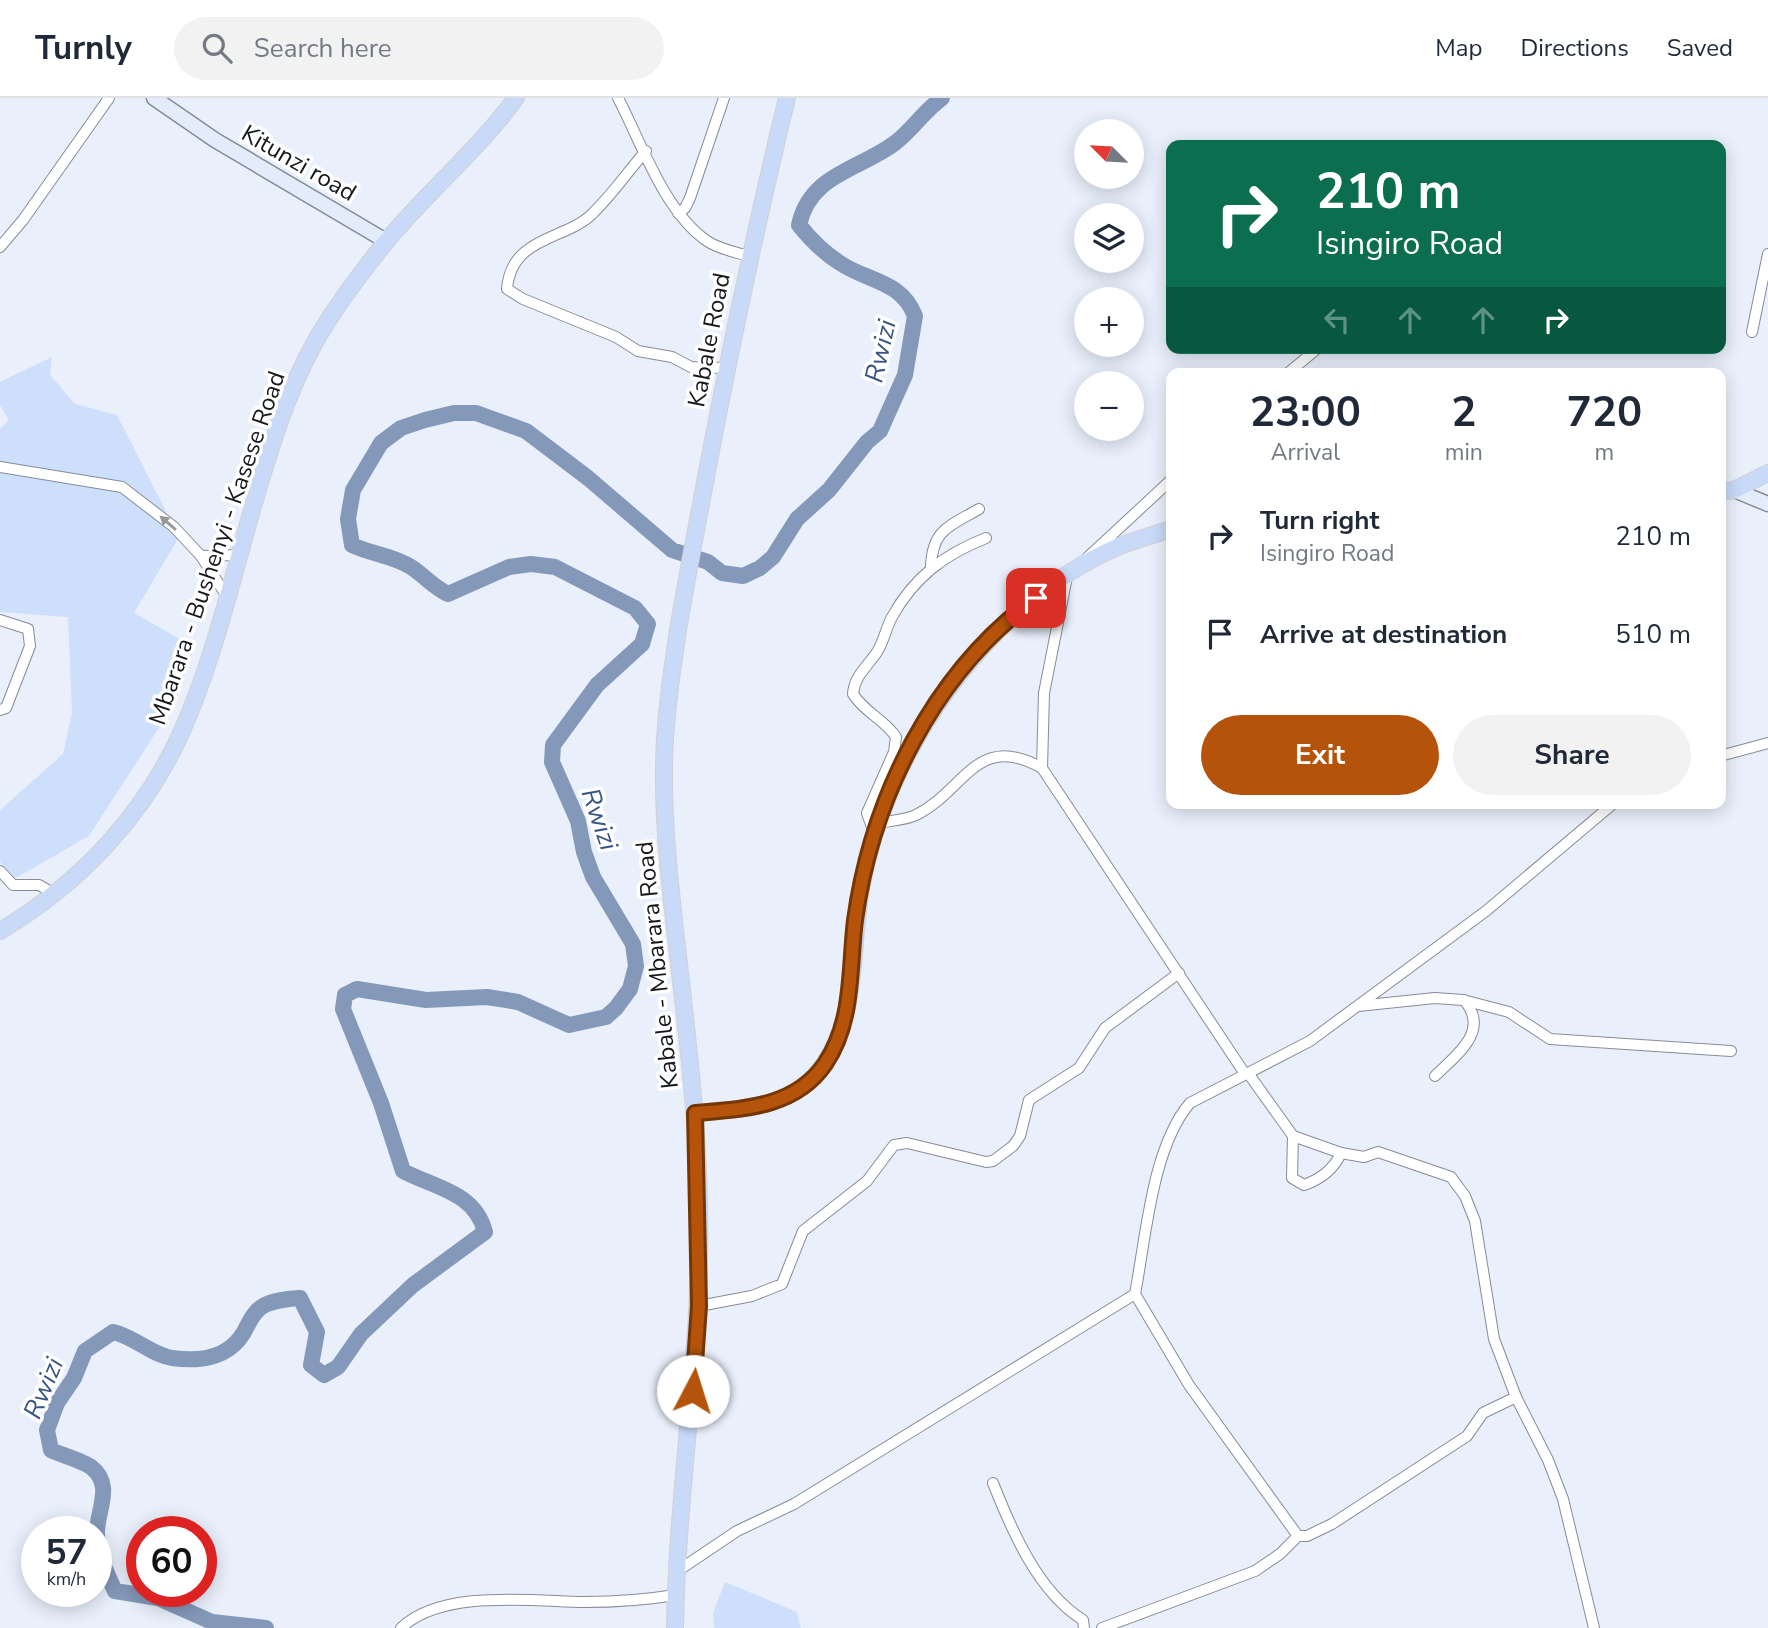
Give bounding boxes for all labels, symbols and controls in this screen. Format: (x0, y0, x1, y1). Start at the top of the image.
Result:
search box (174, 17, 664, 80)
text: Turnly (35, 26, 132, 71)
icon: search (198, 29, 236, 67)
text: Search here (254, 31, 392, 66)
text: Map (1435, 32, 1482, 64)
text: Directions (1520, 32, 1629, 64)
text: Saved (1667, 32, 1733, 64)
street label: Kitunzi road (236, 117, 362, 209)
north arrow (1074, 119, 1144, 189)
map controls (1074, 119, 1144, 441)
text: 210 m (1316, 158, 1460, 225)
icon: right (1201, 168, 1292, 259)
button: layers (1074, 203, 1144, 273)
text: Isingiro Road (1316, 222, 1503, 265)
street label: Kabale Road (680, 270, 738, 410)
button: + (1074, 287, 1144, 357)
icon: left (1318, 301, 1356, 339)
icon: ahead (1391, 301, 1429, 339)
icon: ahead (1464, 301, 1502, 339)
icon: right (1537, 301, 1575, 339)
water label: Rwizi (856, 315, 905, 386)
street label: Mbarara - Bushenyi - Kasese Road (141, 367, 293, 729)
button: − (1074, 371, 1144, 441)
text: 23:00 (1250, 384, 1361, 441)
text: 2 (1451, 384, 1476, 441)
text: 720 (1567, 384, 1642, 441)
text: Arrival (1271, 437, 1340, 468)
text: min (1445, 437, 1483, 468)
text: m (1595, 437, 1614, 468)
text: Turn right (1260, 503, 1379, 538)
one-way arrow (160, 516, 177, 531)
icon: right (1201, 517, 1239, 555)
text: 210 m (1615, 519, 1691, 554)
text: Isingiro Road (1260, 538, 1394, 569)
pin (1006, 568, 1066, 628)
icon: arrive (1017, 579, 1055, 617)
icon: arrive (1201, 615, 1239, 653)
text: Arrive at destination (1260, 617, 1507, 652)
text: 510 m (1615, 617, 1691, 652)
button: Exit (1201, 715, 1439, 795)
button: Share (1453, 715, 1691, 795)
water label: Rwizi (573, 784, 627, 856)
street label: Kabale - Mbarara Road (628, 840, 686, 1090)
water label: Rwizi (15, 1351, 72, 1424)
position arrow (656, 1354, 730, 1428)
speed limit sign: 60 (126, 1516, 217, 1607)
text: 57 (45, 1529, 88, 1576)
text: km/h (47, 1567, 86, 1591)

